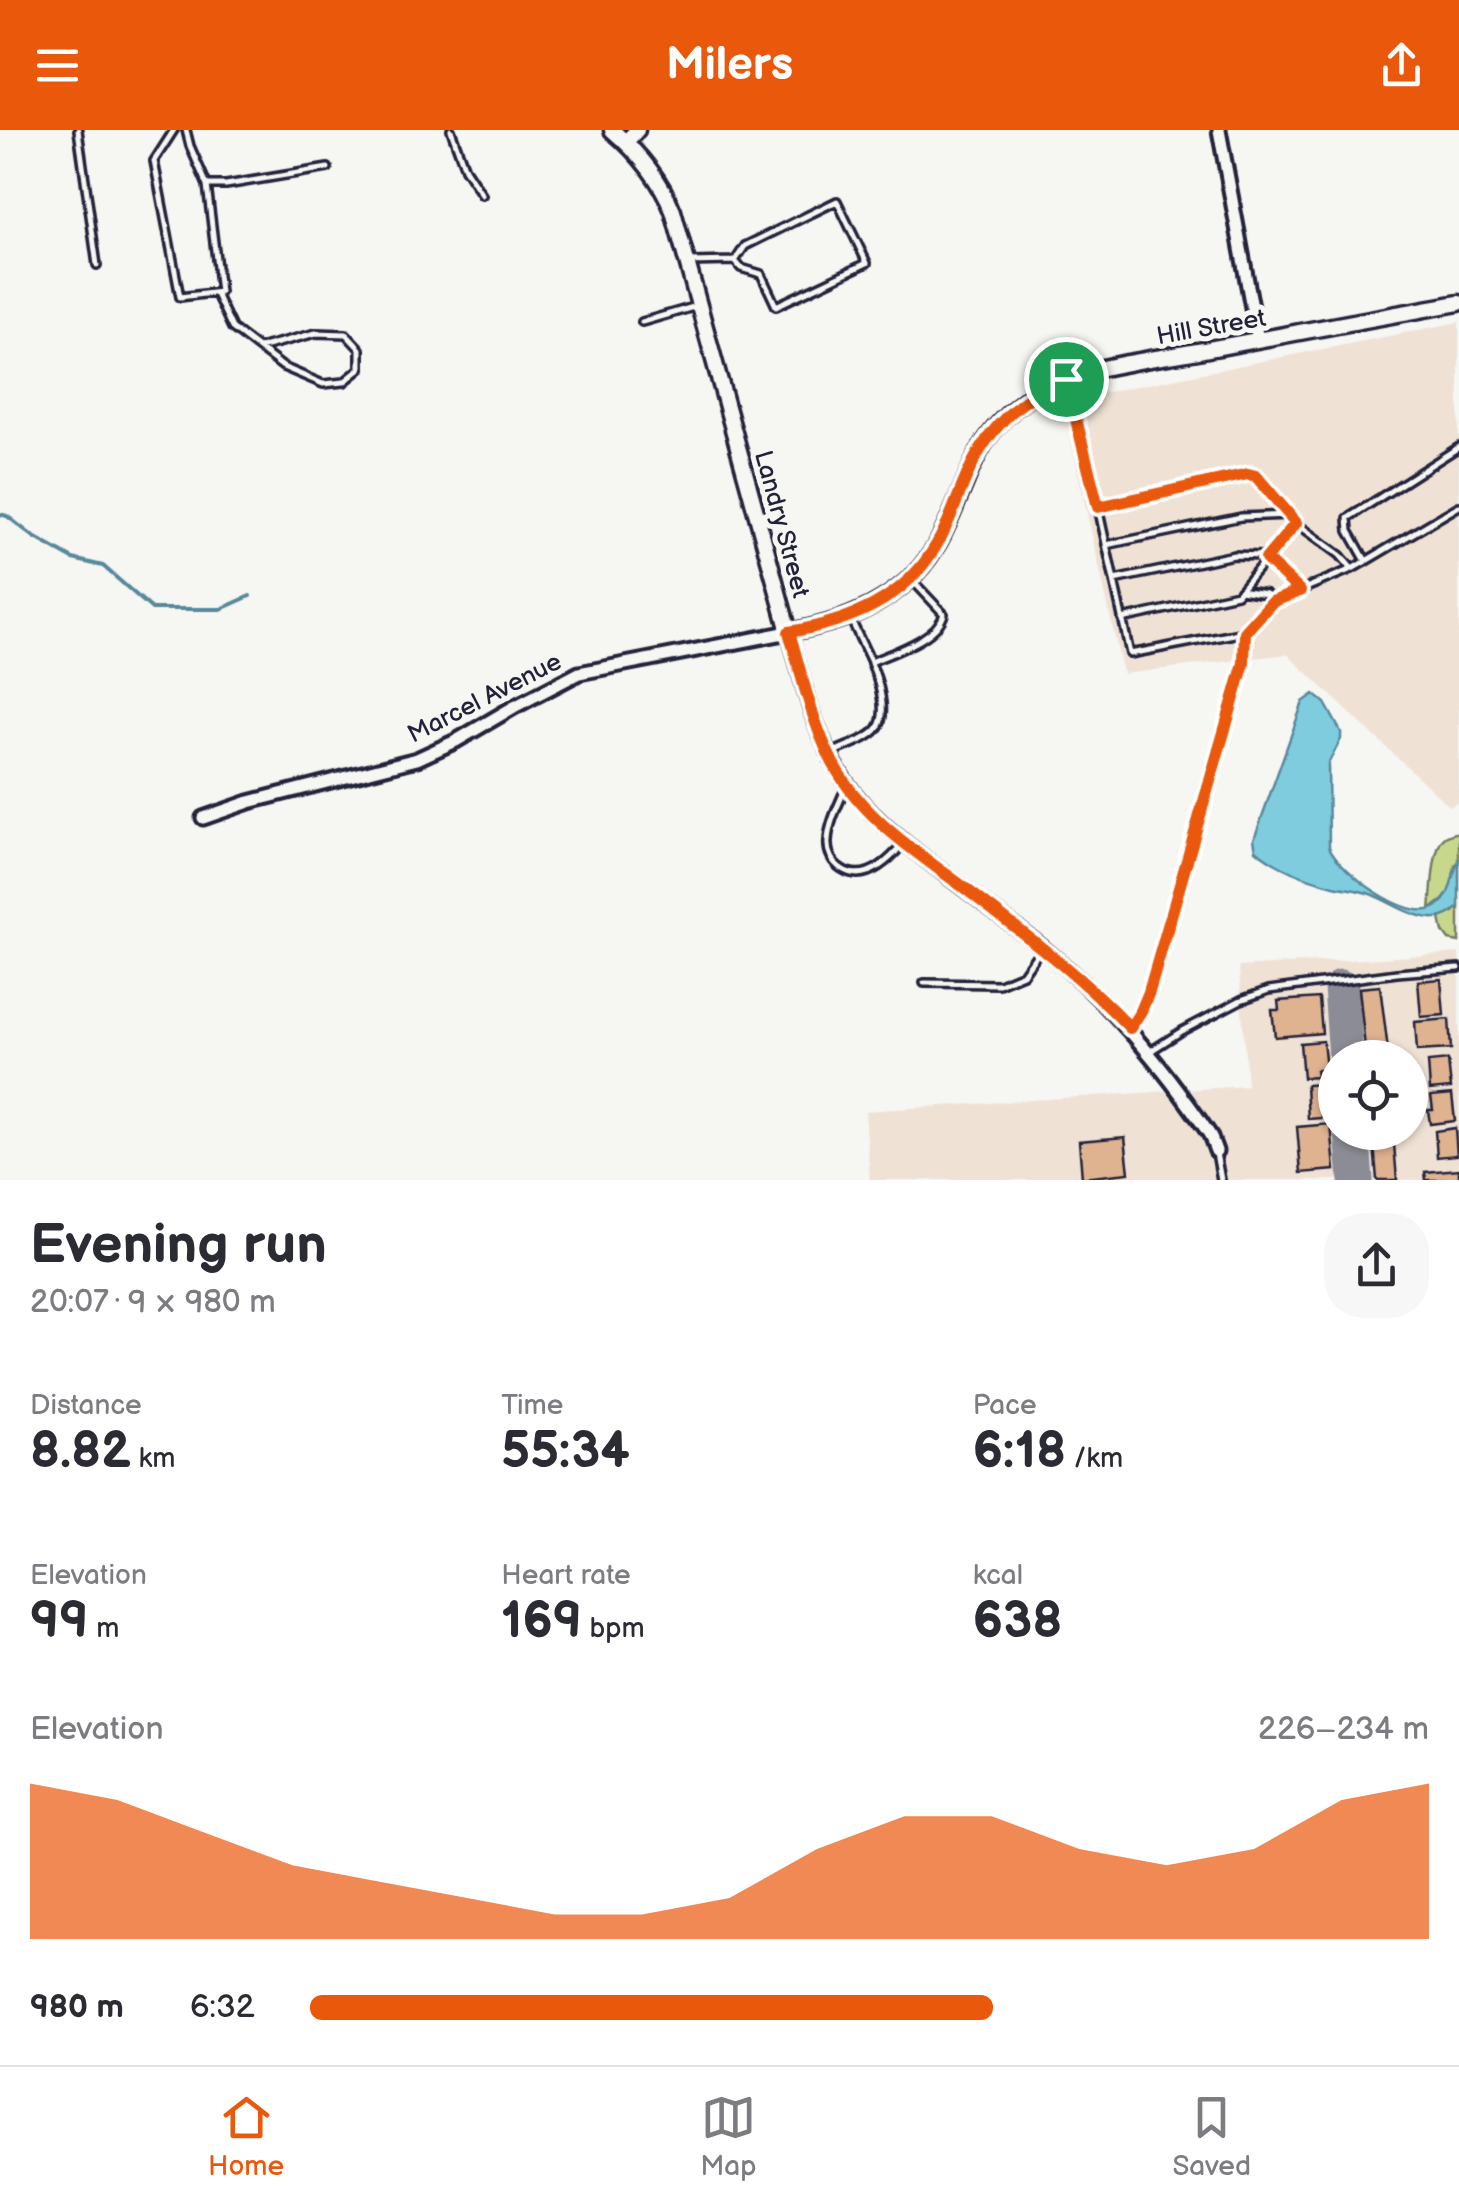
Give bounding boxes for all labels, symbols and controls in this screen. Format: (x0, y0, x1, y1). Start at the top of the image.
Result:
icon: menu (30, 38, 85, 93)
text: Milers (666, 38, 793, 93)
icon: share (1374, 38, 1429, 93)
street label: Hill Street (1154, 303, 1269, 352)
pin (1024, 337, 1109, 422)
icon: arrive (1039, 352, 1094, 407)
street label: Landry Street (747, 447, 816, 602)
street label: Marcel Avenue (403, 646, 567, 750)
map controls (1318, 1040, 1428, 1150)
button: locate (1318, 1040, 1428, 1150)
text: Evening run (30, 1212, 327, 1279)
button: share (1324, 1213, 1429, 1318)
text: 20:07 · 9 × 980 m (30, 1283, 276, 1322)
text: Distance (30, 1389, 142, 1422)
text: Time (501, 1389, 563, 1422)
text: Pace (973, 1389, 1037, 1422)
text: 8.82 (30, 1422, 131, 1482)
text: 55:34 (501, 1422, 630, 1482)
text: 6:18 (973, 1422, 1066, 1482)
text: km (131, 1442, 176, 1475)
text: /km (1066, 1442, 1123, 1475)
text: Elevation (30, 1559, 147, 1592)
text: Heart rate (501, 1559, 631, 1592)
text: kcal (973, 1559, 1023, 1592)
text: 99 (30, 1592, 89, 1652)
text: 169 (501, 1592, 582, 1652)
text: 638 (973, 1592, 1062, 1652)
text: m (89, 1612, 119, 1645)
text: bpm (582, 1612, 645, 1645)
text: Elevation (30, 1710, 163, 1749)
text: 226–234 m (1258, 1710, 1429, 1749)
text: 980 m (30, 1988, 124, 2027)
text: 6:32 (190, 1988, 255, 2027)
tab: Home (208, 2090, 284, 2183)
tab: Map (700, 2090, 756, 2183)
tab: Saved (1172, 2090, 1251, 2183)

